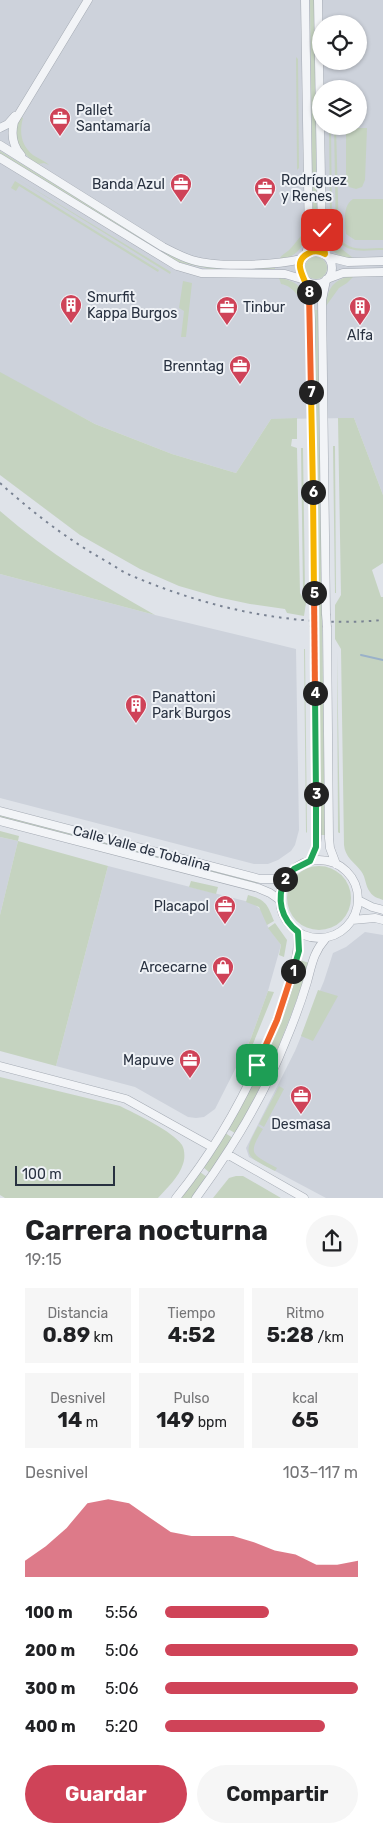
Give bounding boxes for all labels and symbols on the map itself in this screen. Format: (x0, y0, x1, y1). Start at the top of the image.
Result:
place label: Pallet Santamaría (76, 102, 151, 135)
office icon: Pallet Santamaría (48, 106, 72, 137)
office icon: Banda Azul (169, 172, 193, 203)
place label: Rodríguez y Renes (281, 172, 347, 205)
place label: Banda Azul (92, 176, 165, 193)
office icon: Rodríguez y Renes (253, 176, 277, 207)
pin (301, 209, 343, 251)
pin: 8 (296, 280, 322, 304)
place label: Smurfit Kappa Burgos (87, 289, 177, 322)
building icon: Smurfit Kappa Burgos (59, 293, 83, 324)
office icon: Tinbur (215, 295, 239, 326)
building icon: Alfa (348, 295, 372, 326)
place label: Tinbur (243, 299, 286, 316)
place label: Alfa (347, 327, 373, 344)
office icon: Brenntag (228, 354, 252, 385)
place label: Brenntag (163, 358, 224, 375)
pin: 7 (298, 380, 324, 404)
pin: 6 (300, 480, 326, 504)
pin: 5 (302, 580, 326, 606)
pin: 4 (302, 680, 328, 706)
place label: Panattoni Park Burgos (152, 689, 231, 722)
building icon: Panattoni Park Burgos (124, 693, 148, 724)
pin: 3 (304, 782, 328, 806)
street label: Calle Valle de Tobalina (71, 822, 213, 875)
pin: 2 (272, 866, 298, 892)
office icon: Placapol (213, 894, 237, 925)
place label: Placapol (154, 898, 209, 915)
shop icon: Arcecarne (211, 955, 235, 986)
pin: 1 (280, 958, 306, 984)
place label: Arcecarne (140, 959, 207, 976)
pin (236, 1044, 278, 1086)
office icon: Mapuve (178, 1048, 202, 1079)
place label: Mapuve (123, 1052, 174, 1069)
office icon: Desmasa (289, 1084, 313, 1115)
place label: Desmasa (271, 1116, 331, 1133)
scale bar (15, 1163, 115, 1186)

